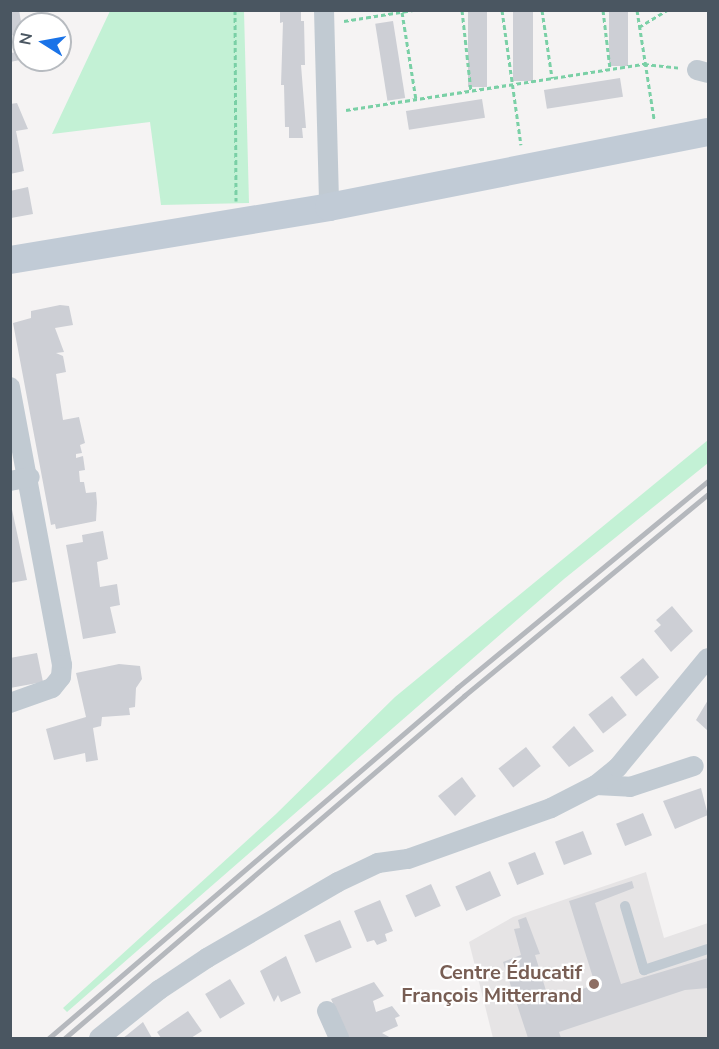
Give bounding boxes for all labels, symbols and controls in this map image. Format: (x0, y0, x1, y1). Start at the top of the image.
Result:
north arrow (12, 12, 72, 72)
text: N (14, 31, 38, 47)
place label: Centre Éducatif François Mitterrand (401, 960, 582, 1007)
marker: Centre Éducatif François Mitterrand (587, 977, 601, 991)

